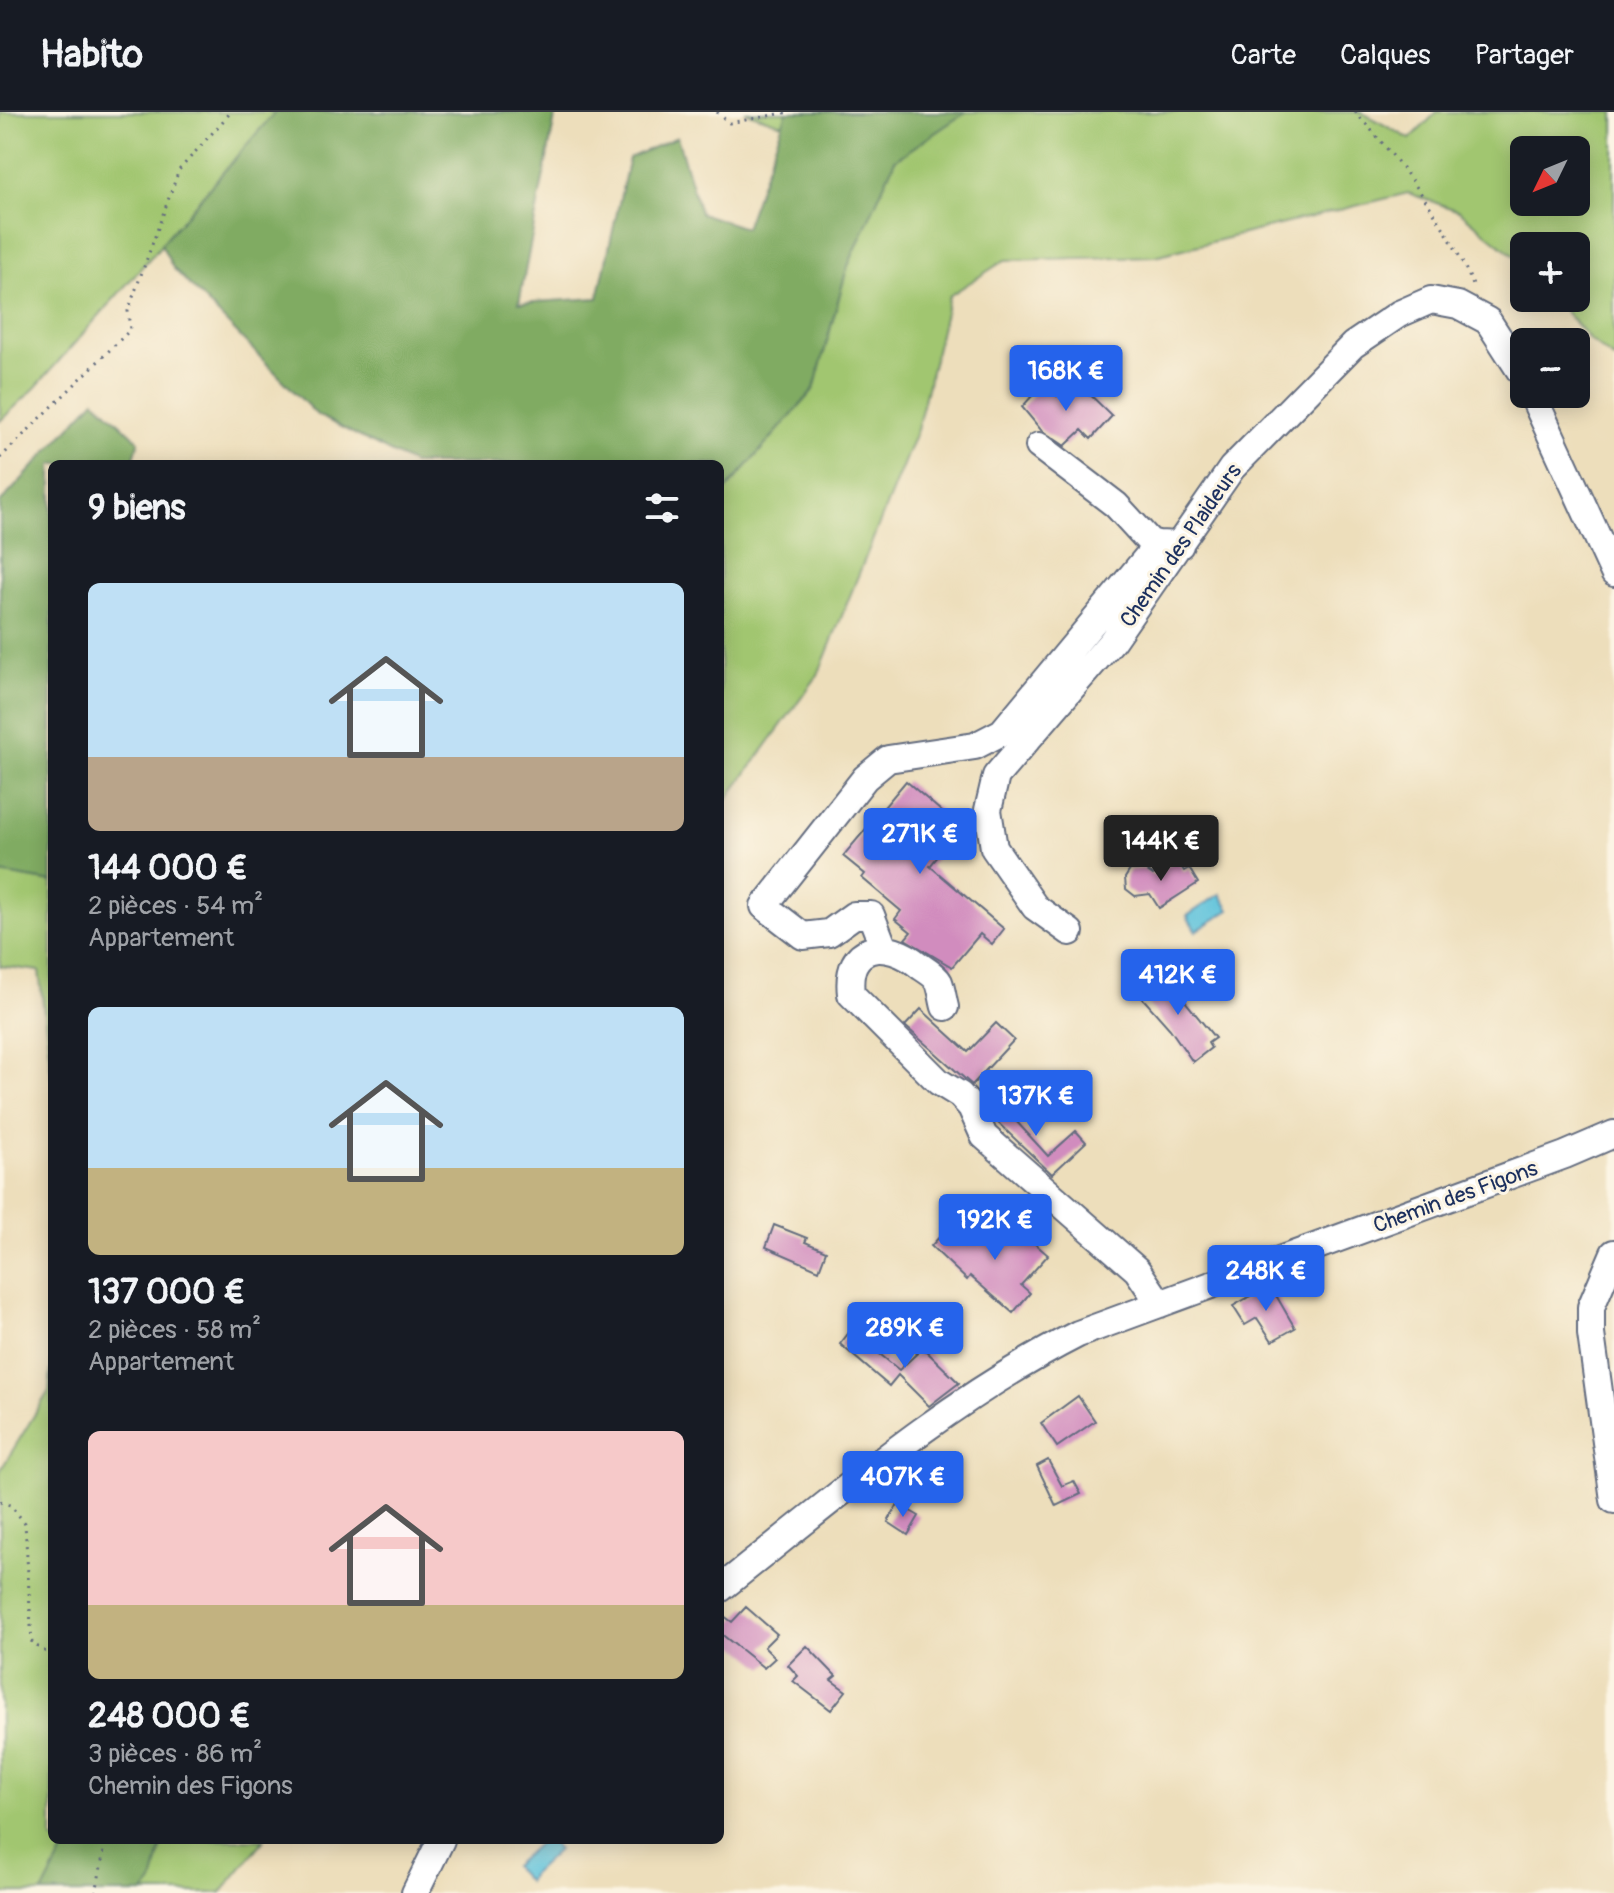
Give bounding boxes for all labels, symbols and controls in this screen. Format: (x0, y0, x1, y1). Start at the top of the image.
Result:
text: Habito (40, 31, 143, 79)
text: Carte (1231, 38, 1296, 73)
text: Calques (1340, 38, 1430, 73)
text: Partager (1474, 38, 1574, 73)
north arrow (1510, 136, 1590, 216)
map controls (1510, 136, 1590, 408)
button: + (1510, 232, 1590, 312)
button: − (1510, 328, 1590, 408)
pin: 168K € (1001, 345, 1131, 413)
text: 168K € (1028, 355, 1104, 387)
street label: Chemin des Plaideurs (1114, 458, 1248, 633)
icon: filters (640, 486, 684, 530)
text: 9 biens (88, 487, 185, 530)
icon: home (314, 635, 458, 779)
pin: 271K € (855, 808, 985, 876)
pin: 144K € (1096, 815, 1226, 883)
text: 271K € (882, 818, 958, 850)
text: 144K € (1122, 825, 1200, 857)
text: 144 000 € (88, 847, 248, 890)
text: 2 pièces · 54 m² (88, 890, 263, 922)
text: Appartement (88, 922, 234, 954)
pin: 412K € (1113, 949, 1243, 1017)
text: 412K € (1139, 959, 1217, 991)
icon: home (314, 1059, 458, 1203)
pin: 137K € (971, 1070, 1101, 1138)
text: 137K € (998, 1080, 1074, 1112)
street label: Chemin des Figons (1369, 1154, 1542, 1240)
pin: 192K € (930, 1194, 1060, 1262)
text: 192K € (957, 1204, 1033, 1236)
pin: 248K € (1201, 1245, 1331, 1313)
text: 248K € (1225, 1255, 1307, 1287)
text: 137 000 € (88, 1271, 245, 1314)
pin: 289K € (840, 1302, 970, 1370)
text: 289K € (865, 1312, 945, 1344)
text: 2 pièces · 58 m² (88, 1314, 261, 1346)
text: Appartement (88, 1346, 234, 1378)
pin: 407K € (838, 1451, 968, 1519)
text: 407K € (860, 1461, 946, 1493)
icon: home (314, 1483, 458, 1627)
text: 248 000 € (88, 1695, 251, 1738)
text: 3 pièces · 86 m² (88, 1738, 262, 1770)
text: Chemin des Figons (88, 1770, 293, 1802)

